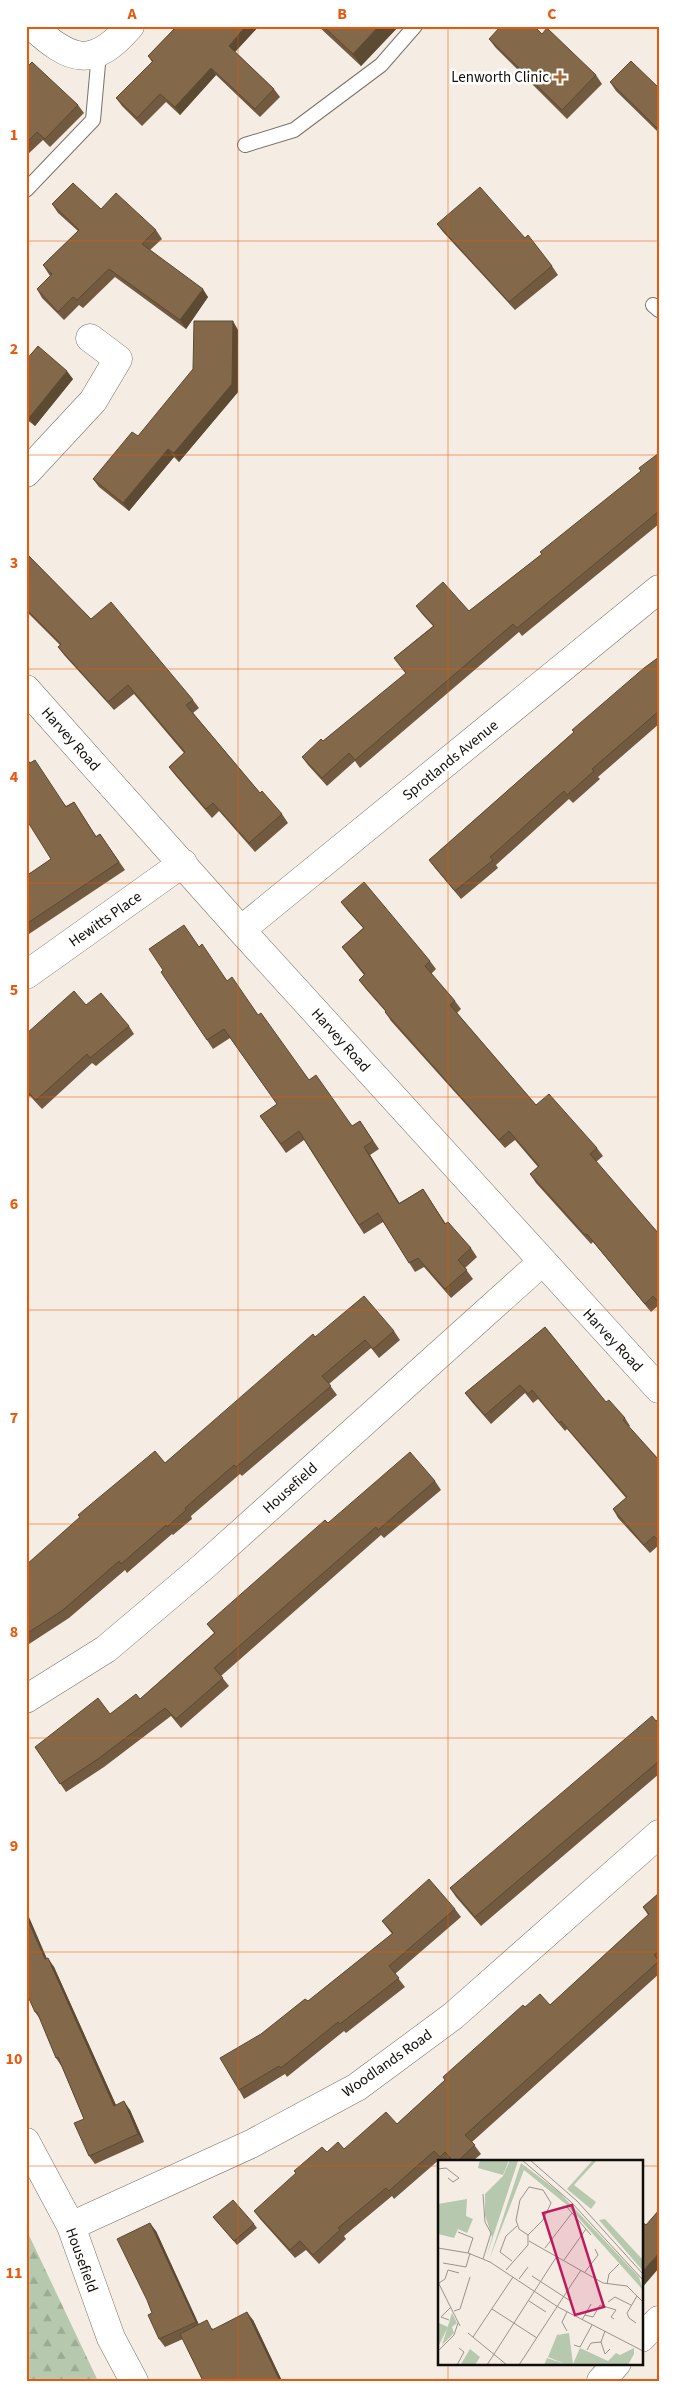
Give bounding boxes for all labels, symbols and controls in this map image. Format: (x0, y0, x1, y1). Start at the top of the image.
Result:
text: A (126, 3, 137, 25)
text: B (337, 3, 347, 25)
text: C (547, 3, 557, 25)
place label: Lenworth Clinic (451, 67, 549, 88)
marker: Lenworth Clinic (553, 70, 567, 84)
text: 1 (10, 124, 18, 146)
text: 2 (10, 338, 18, 360)
text: 3 (10, 552, 18, 574)
street label: Harvey Road (36, 703, 105, 776)
street label: Sprotlands Avenue (398, 715, 503, 806)
text: 4 (10, 766, 19, 788)
street label: Hewitts Place (65, 887, 146, 952)
text: 5 (10, 979, 18, 1001)
street label: Harvey Road (306, 1004, 375, 1077)
text: 6 (10, 1193, 18, 1215)
street label: Harvey Road (578, 1304, 647, 1377)
text: 7 (10, 1407, 18, 1429)
street label: Housefield (258, 1458, 322, 1519)
text: 8 (10, 1621, 18, 1643)
text: 9 (10, 1835, 18, 1857)
street label: Woodlands Road (338, 2024, 437, 2102)
text: 10 (6, 2048, 22, 2070)
inset map (438, 2160, 642, 2364)
street label: Housefield (60, 2225, 103, 2295)
text: 11 (6, 2262, 22, 2284)

